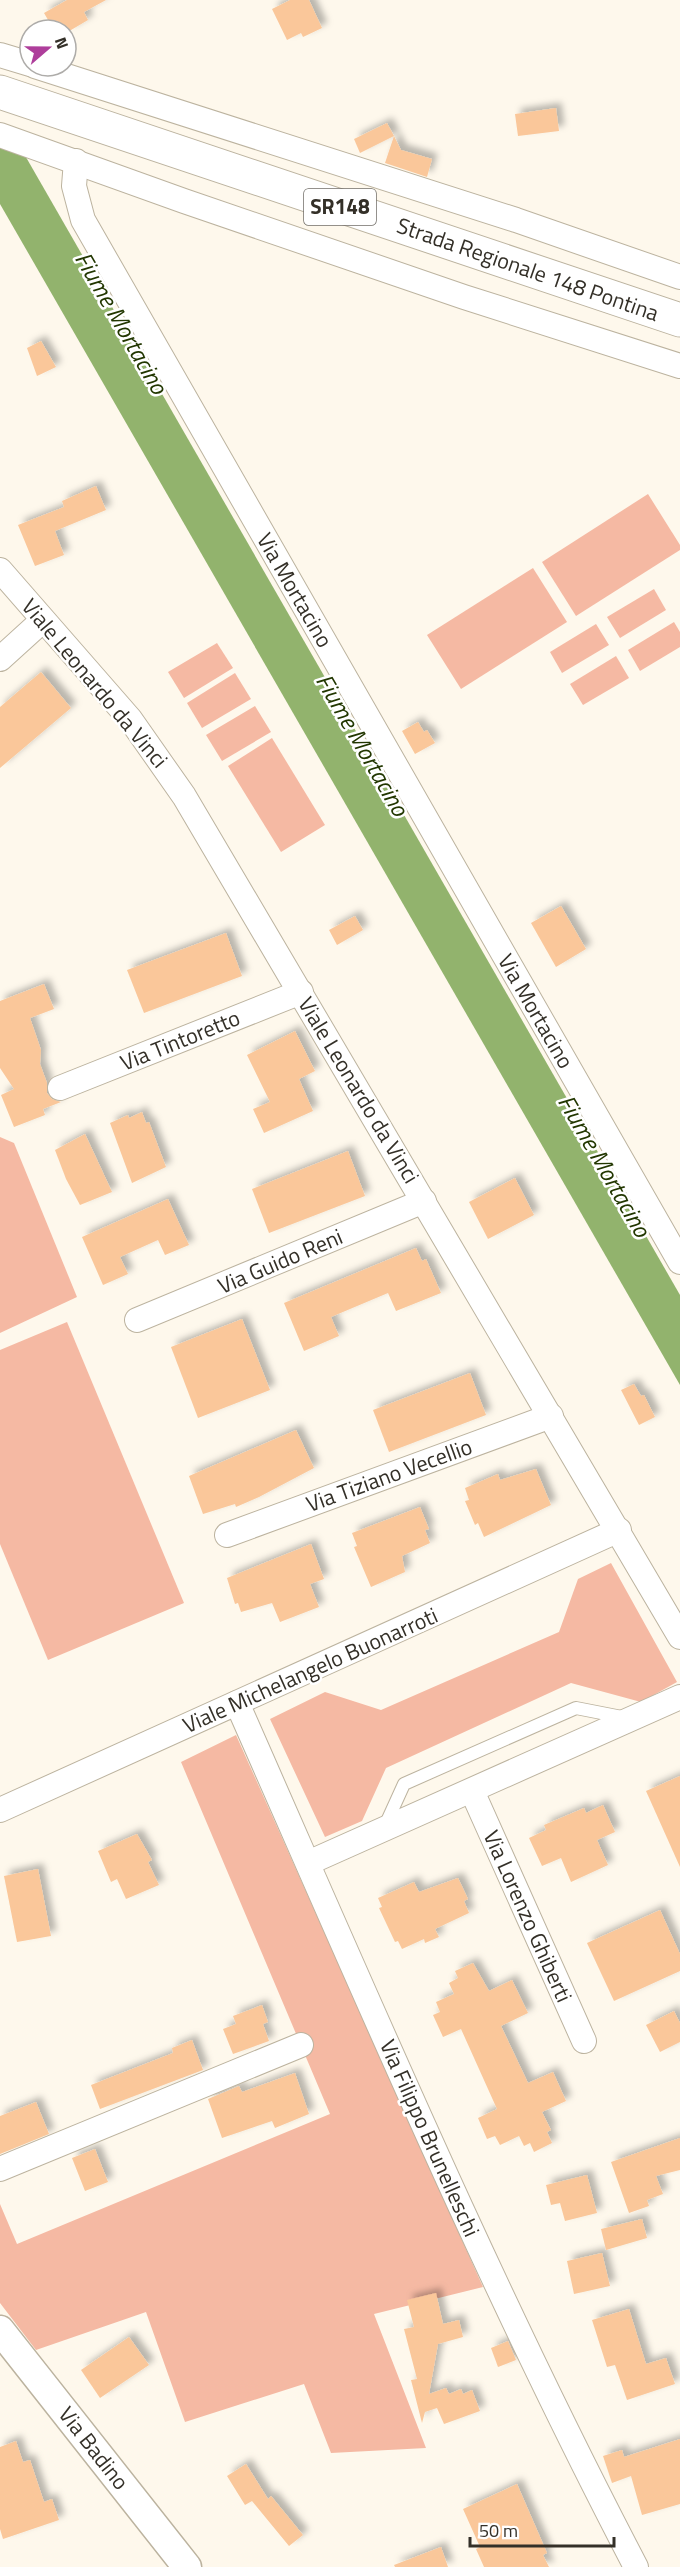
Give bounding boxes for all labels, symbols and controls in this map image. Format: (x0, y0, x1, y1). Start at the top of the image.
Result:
north arrow (18, 18, 78, 78)
text: N (49, 34, 75, 52)
road number: SR148 (304, 189, 376, 225)
street label: Strada Regionale 148 Pontina (392, 208, 664, 330)
water label: Fiume Mortacino (66, 244, 178, 402)
street label: Via Mortacino (248, 526, 342, 654)
street label: Viale Leonardo da Vinci (14, 591, 176, 775)
water label: Fiume Mortacino (307, 666, 419, 824)
street label: Via Mortacino (489, 947, 583, 1075)
street label: Viale Leonardo da Vinci (290, 990, 428, 1190)
street label: Via Tintoretto (115, 1001, 245, 1079)
water label: Fiume Mortacino (549, 1087, 661, 1245)
street label: Via Guido Reni (212, 1219, 348, 1303)
street label: Via Tiziano Vecellio (301, 1429, 477, 1521)
street label: Viale Michelangelo Buonarroti (177, 1598, 443, 1742)
street label: Via Lorenzo Ghiberti (475, 1824, 581, 2008)
street label: Via Filippo Brunelleschi (371, 2034, 489, 2242)
street label: Via Badino (50, 2399, 138, 2497)
scale bar (470, 2510, 614, 2548)
text: 50 m (479, 2517, 518, 2544)

